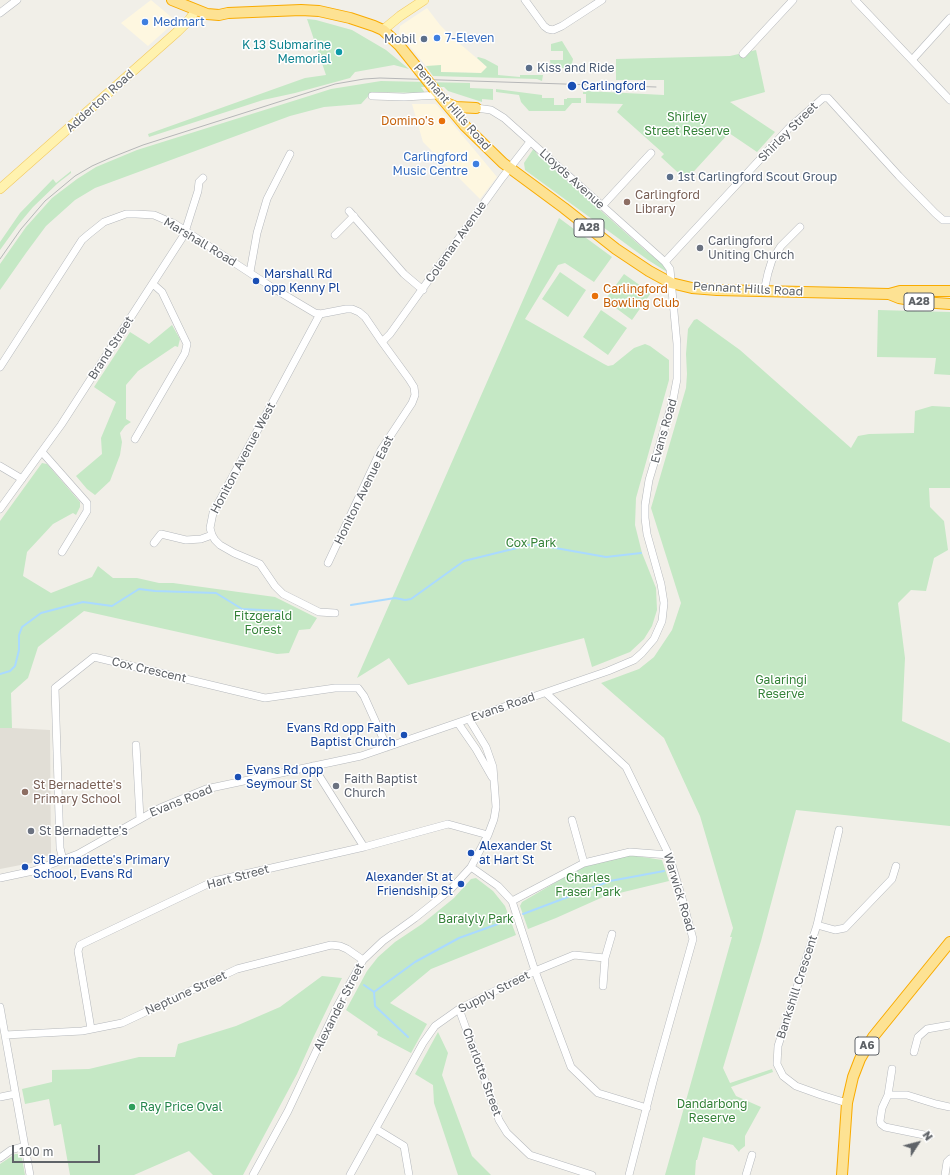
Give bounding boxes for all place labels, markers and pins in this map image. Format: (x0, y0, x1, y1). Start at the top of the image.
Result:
place label: Medmart (153, 15, 205, 29)
marker: Medmart (140, 17, 150, 27)
place label: 7-Eleven (445, 31, 494, 45)
place label: Mobil (384, 32, 416, 46)
marker: 7-Eleven (432, 33, 442, 43)
marker: Mobil (419, 34, 429, 44)
place label: K 13 Submarine Memorial (242, 38, 331, 66)
marker: K 13 Submarine Memorial (334, 47, 344, 57)
place label: Kiss and Ride (537, 61, 614, 75)
marker: Kiss and Ride (524, 63, 534, 73)
place label: Carlingford (581, 79, 646, 93)
marker: Carlingford (566, 80, 578, 92)
place label: Domino's (381, 114, 434, 128)
marker: Domino's (437, 116, 447, 126)
place label: Carlingford Music Centre (393, 150, 468, 178)
marker: Carlingford Music Centre (471, 159, 481, 169)
place label: 1st Carlingford Scout Group (678, 170, 837, 184)
marker: 1st Carlingford Scout Group (665, 172, 675, 182)
place label: Carlingford Library (635, 188, 700, 216)
marker: Carlingford Library (622, 197, 632, 207)
place label: Carlingford Uniting Church (708, 234, 794, 262)
marker: Carlingford Uniting Church (695, 243, 705, 253)
place label: Marshall Rd opp Kenny Pl (264, 267, 340, 295)
marker: Marshall Rd opp Kenny Pl (251, 276, 261, 286)
place label: Carlingford Bowling Club (603, 282, 679, 310)
marker: Carlingford Bowling Club (590, 291, 600, 301)
place label: Evans Rd opp Faith Baptist Church (286, 721, 396, 749)
marker: Evans Rd opp Faith Baptist Church (399, 730, 409, 740)
place label: Evans Rd opp Seymour St (246, 763, 323, 791)
marker: Evans Rd opp Seymour St (233, 772, 243, 782)
place label: Faith Baptist Church (344, 772, 417, 800)
place label: St Bernadette's Primary School (33, 778, 122, 806)
marker: Faith Baptist Church (331, 781, 341, 791)
marker: St Bernadette's Primary School (20, 787, 30, 797)
place label: St Bernadette's (39, 824, 128, 838)
marker: St Bernadette's (26, 826, 36, 836)
place label: Alexander St at Hart St (479, 839, 552, 867)
marker: Alexander St at Hart St (466, 848, 476, 858)
place label: St Bernadette's Primary School, Evans Rd (33, 853, 170, 881)
marker: St Bernadette's Primary School, Evans Rd (20, 862, 30, 872)
place label: Alexander St at Friendship St (365, 870, 453, 898)
marker: Alexander St at Friendship St (456, 879, 466, 889)
place label: Ray Price Oval (140, 1100, 222, 1114)
marker: Ray Price Oval (127, 1102, 137, 1112)

